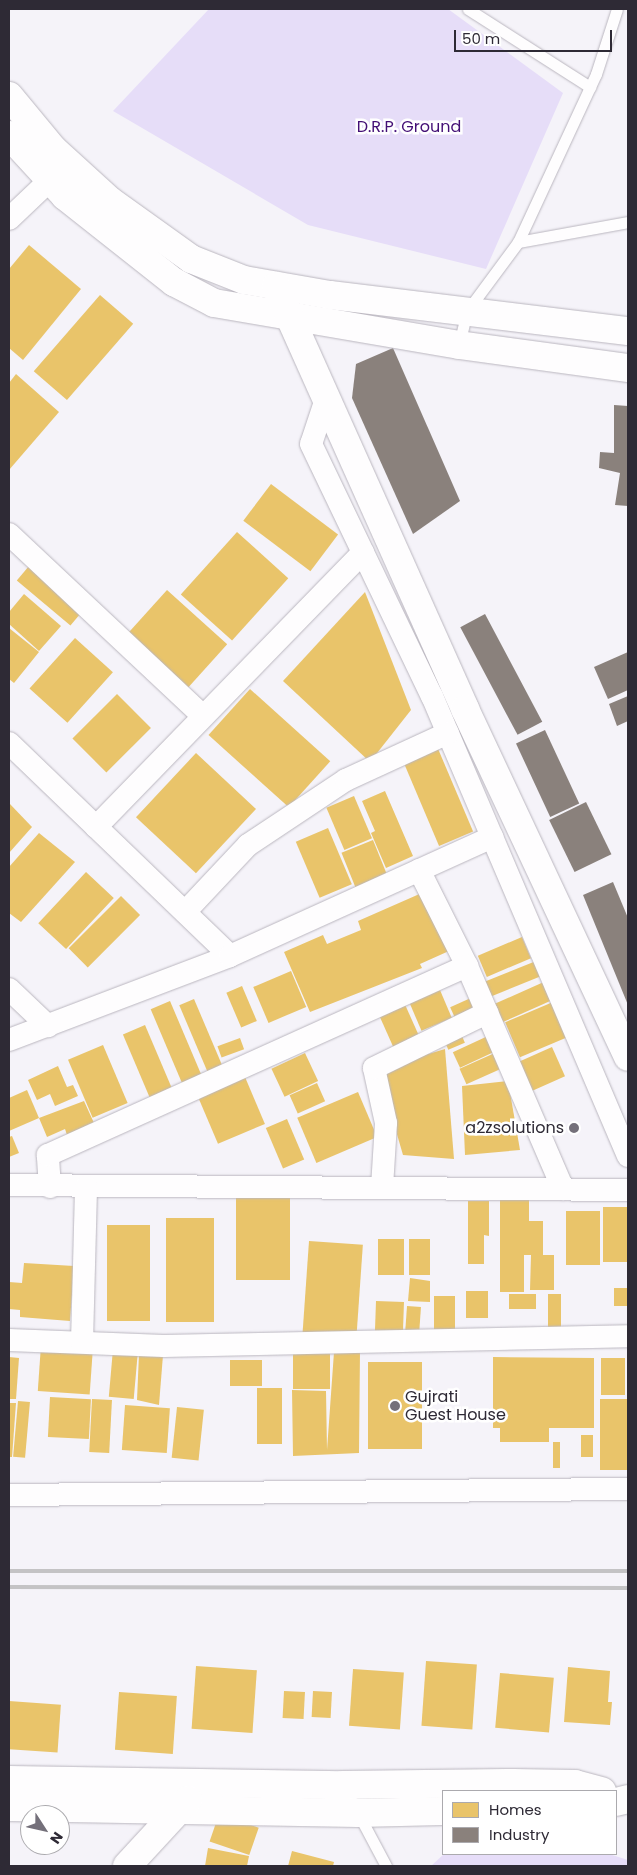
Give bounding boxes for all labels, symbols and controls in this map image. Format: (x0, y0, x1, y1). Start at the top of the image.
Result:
scale bar (457, 20, 614, 52)
text: 50 m (462, 28, 500, 49)
park label: D.R.P. Ground (357, 117, 461, 137)
place label: a2zsolutions (465, 1118, 564, 1138)
marker: a2zsolutions (568, 1122, 580, 1134)
place label: Gujrati Guest House (405, 1387, 506, 1425)
marker: Gujrati Guest House (389, 1400, 401, 1412)
legend (442, 1790, 617, 1855)
text: Homes (489, 1799, 542, 1820)
north arrow (20, 1805, 70, 1855)
text: Industry (489, 1824, 549, 1845)
text: N (45, 1828, 68, 1848)

